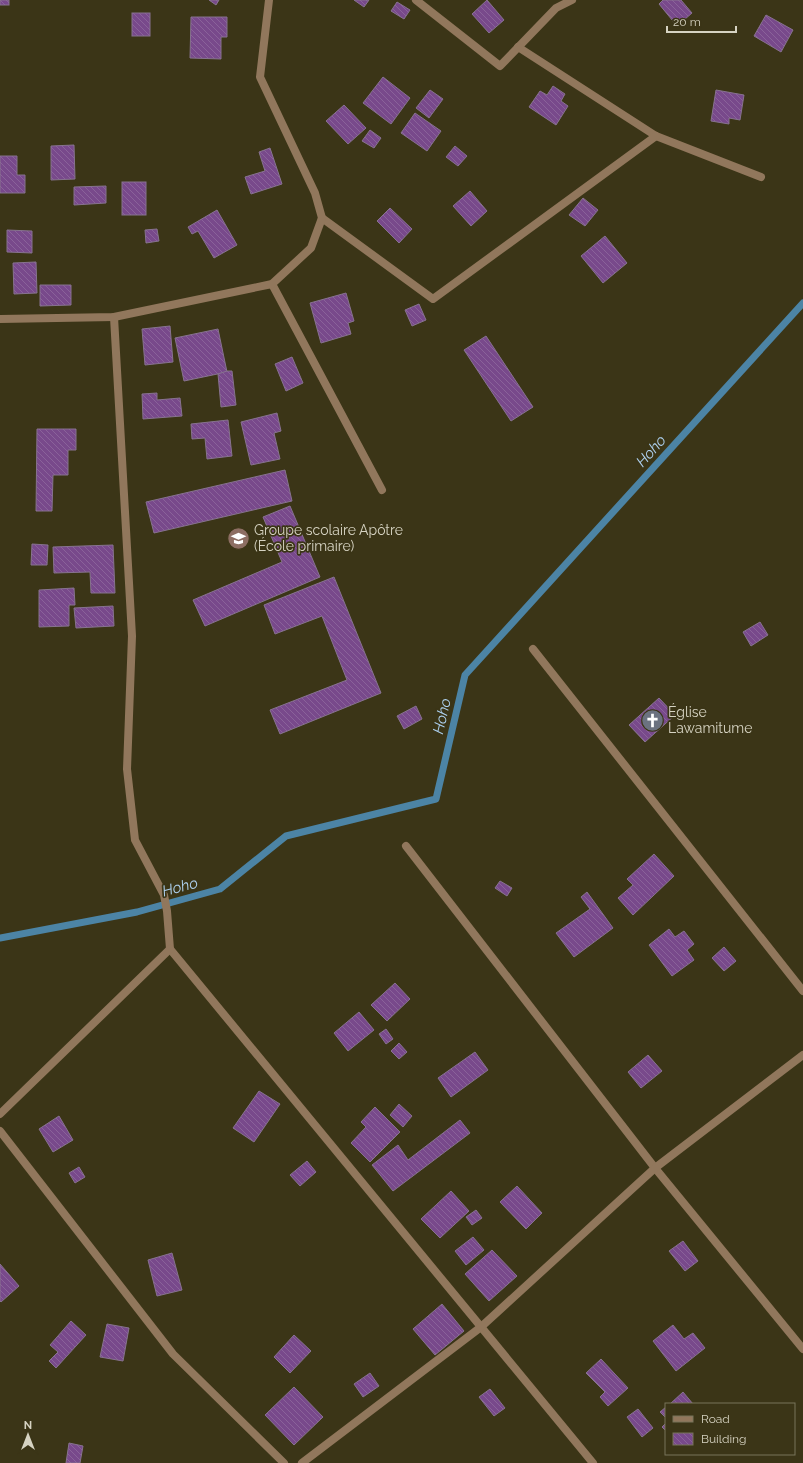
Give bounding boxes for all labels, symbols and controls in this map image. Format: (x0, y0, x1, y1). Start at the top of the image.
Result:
scale bar (667, 8, 736, 34)
text: 20 m (673, 15, 701, 29)
water label: Hoho (632, 432, 670, 470)
place label: Groupe scolaire Apôtre (École primaire) (254, 522, 403, 554)
school or university icon: Groupe scolaire Apôtre (École primaire) (226, 525, 252, 551)
water label: Hoho (429, 696, 455, 736)
place label: Église Lawamitume (668, 703, 752, 736)
church icon: Église Lawamitume (639, 707, 665, 733)
water label: Hoho (160, 874, 200, 900)
legend (665, 1403, 795, 1455)
text: Road (701, 1412, 730, 1426)
north arrow (8, 1415, 48, 1455)
text: N (24, 1419, 32, 1432)
text: Building (701, 1432, 747, 1446)

